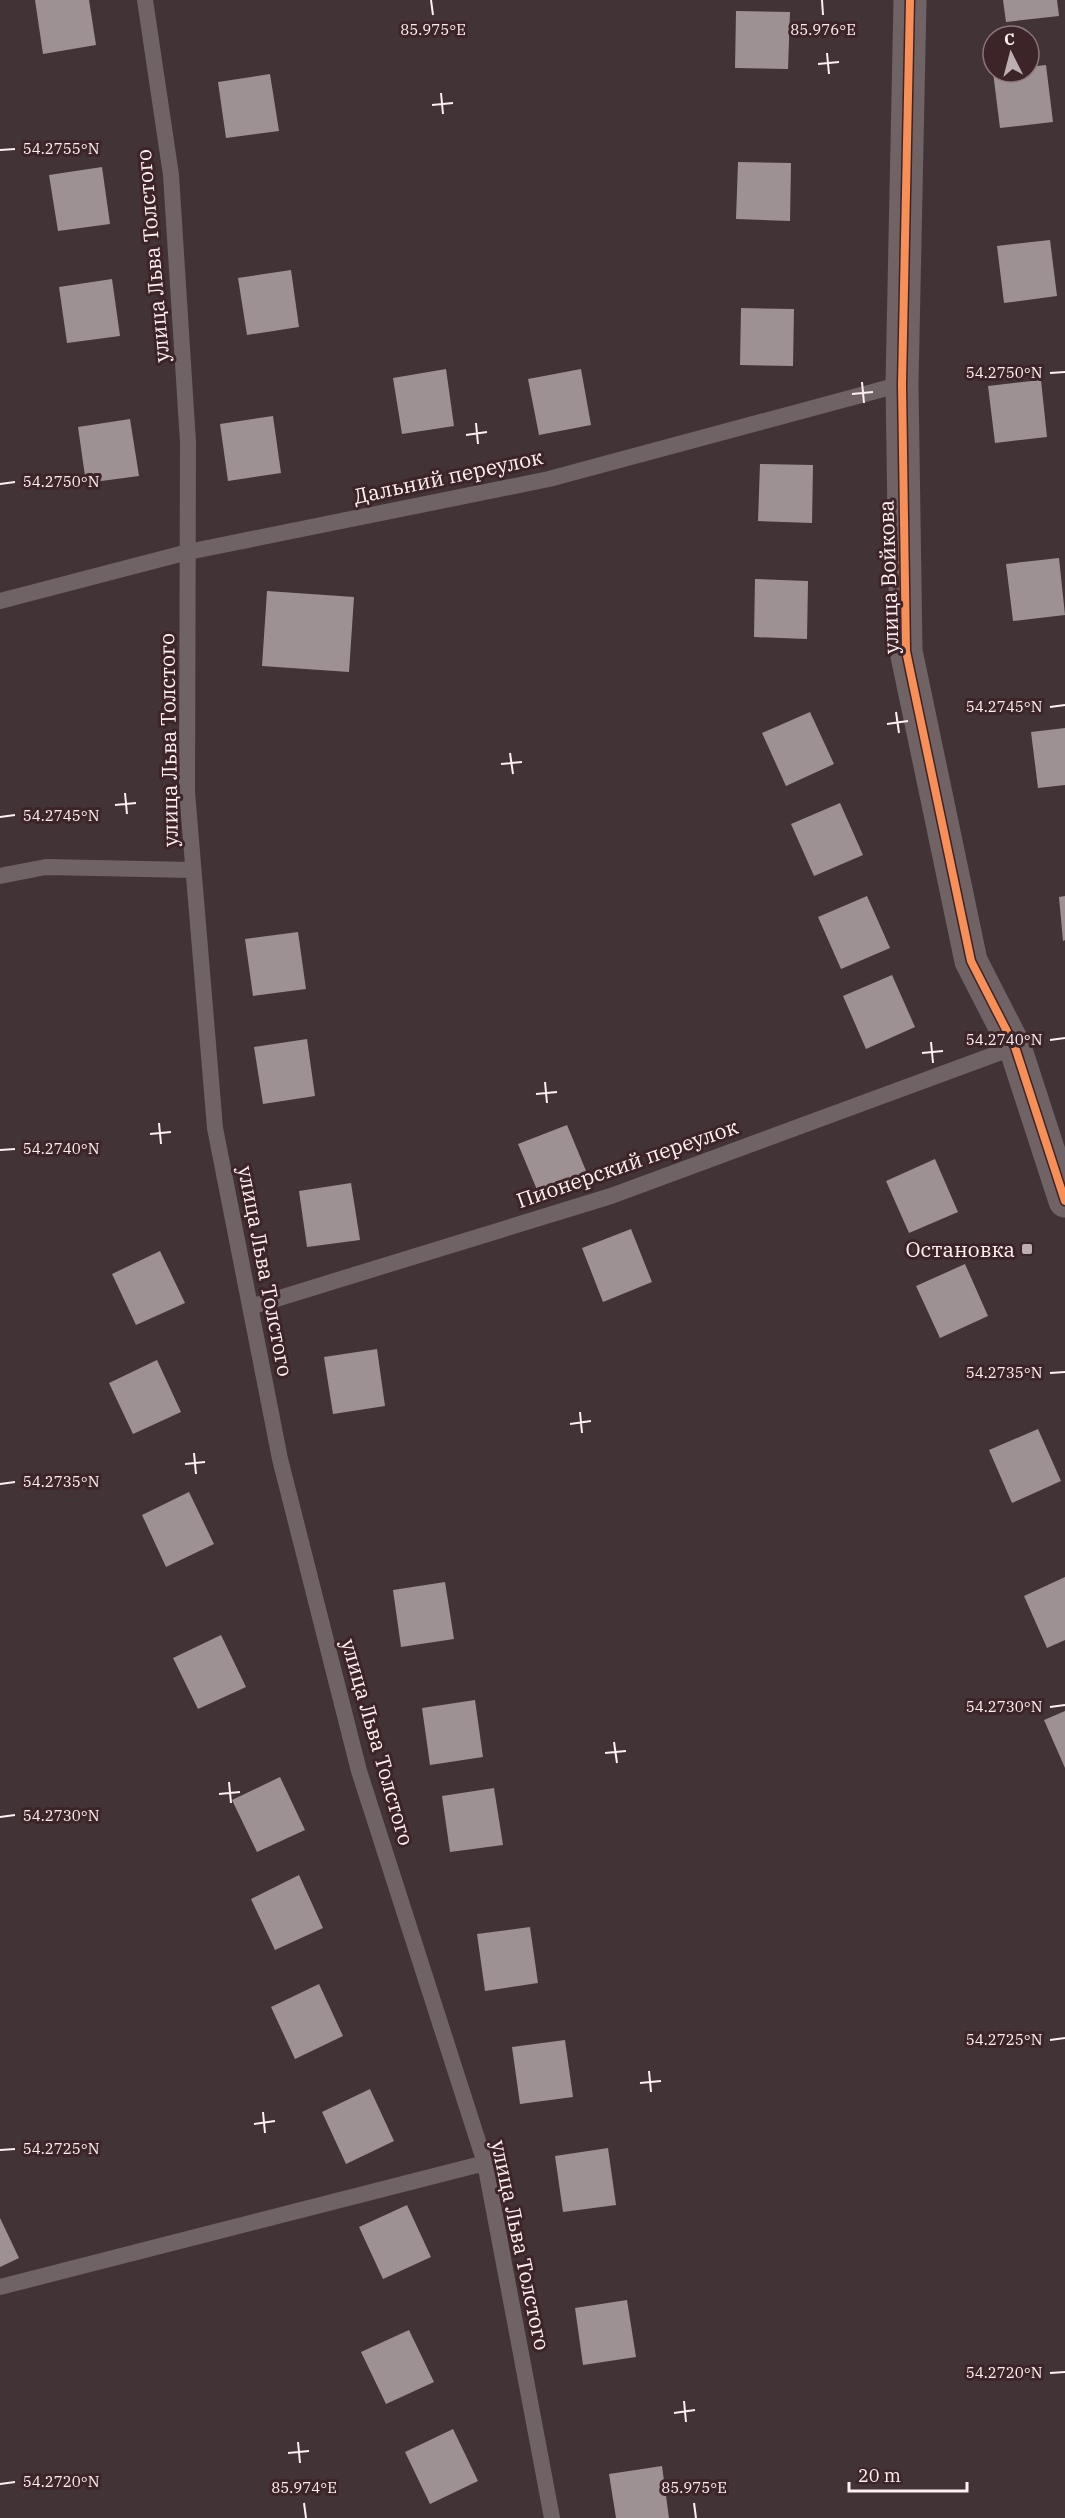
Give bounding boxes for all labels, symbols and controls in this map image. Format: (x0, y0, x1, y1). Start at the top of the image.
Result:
text: 85.975°E (400, 20, 466, 39)
text: 85.976°E (790, 20, 856, 39)
north arrow (981, 24, 1041, 84)
text: С (1003, 29, 1016, 50)
text: 54.2755°N (23, 139, 99, 158)
street label: улица Льва Толстого (129, 148, 175, 364)
text: 54.2750°N (966, 363, 1042, 382)
street label: Дальний переулок (351, 442, 545, 510)
text: 54.2750°N (23, 472, 99, 491)
street label: улица Войкова (871, 500, 905, 654)
street label: улица Льва Толстого (152, 633, 184, 847)
text: 54.2745°N (966, 697, 1042, 716)
text: 54.2745°N (23, 806, 99, 825)
text: 54.2740°N (966, 1030, 1042, 1049)
street label: Пионерский переулок (513, 1112, 741, 1214)
text: 54.2740°N (23, 1139, 99, 1158)
street label: улица Льва Толстого (232, 1163, 300, 1379)
place label: Остановка (906, 1235, 1015, 1263)
marker: Остановка (1020, 1242, 1034, 1256)
text: 54.2735°N (966, 1363, 1042, 1382)
text: 54.2735°N (23, 1472, 99, 1491)
street label: улица Льва Толстого (335, 1635, 421, 1849)
text: 54.2730°N (966, 1697, 1042, 1716)
text: 54.2730°N (23, 1806, 99, 1825)
text: 54.2725°N (966, 2030, 1042, 2049)
street label: улица Льва Толстого (485, 2137, 557, 2353)
text: 54.2725°N (23, 2139, 99, 2158)
text: 54.2720°N (966, 2363, 1042, 2382)
scale bar (849, 2455, 968, 2493)
text: 20 m (858, 2464, 901, 2487)
text: 54.2720°N (23, 2472, 99, 2491)
text: 85.974°E (271, 2478, 337, 2497)
text: 85.975°E (661, 2478, 727, 2497)

